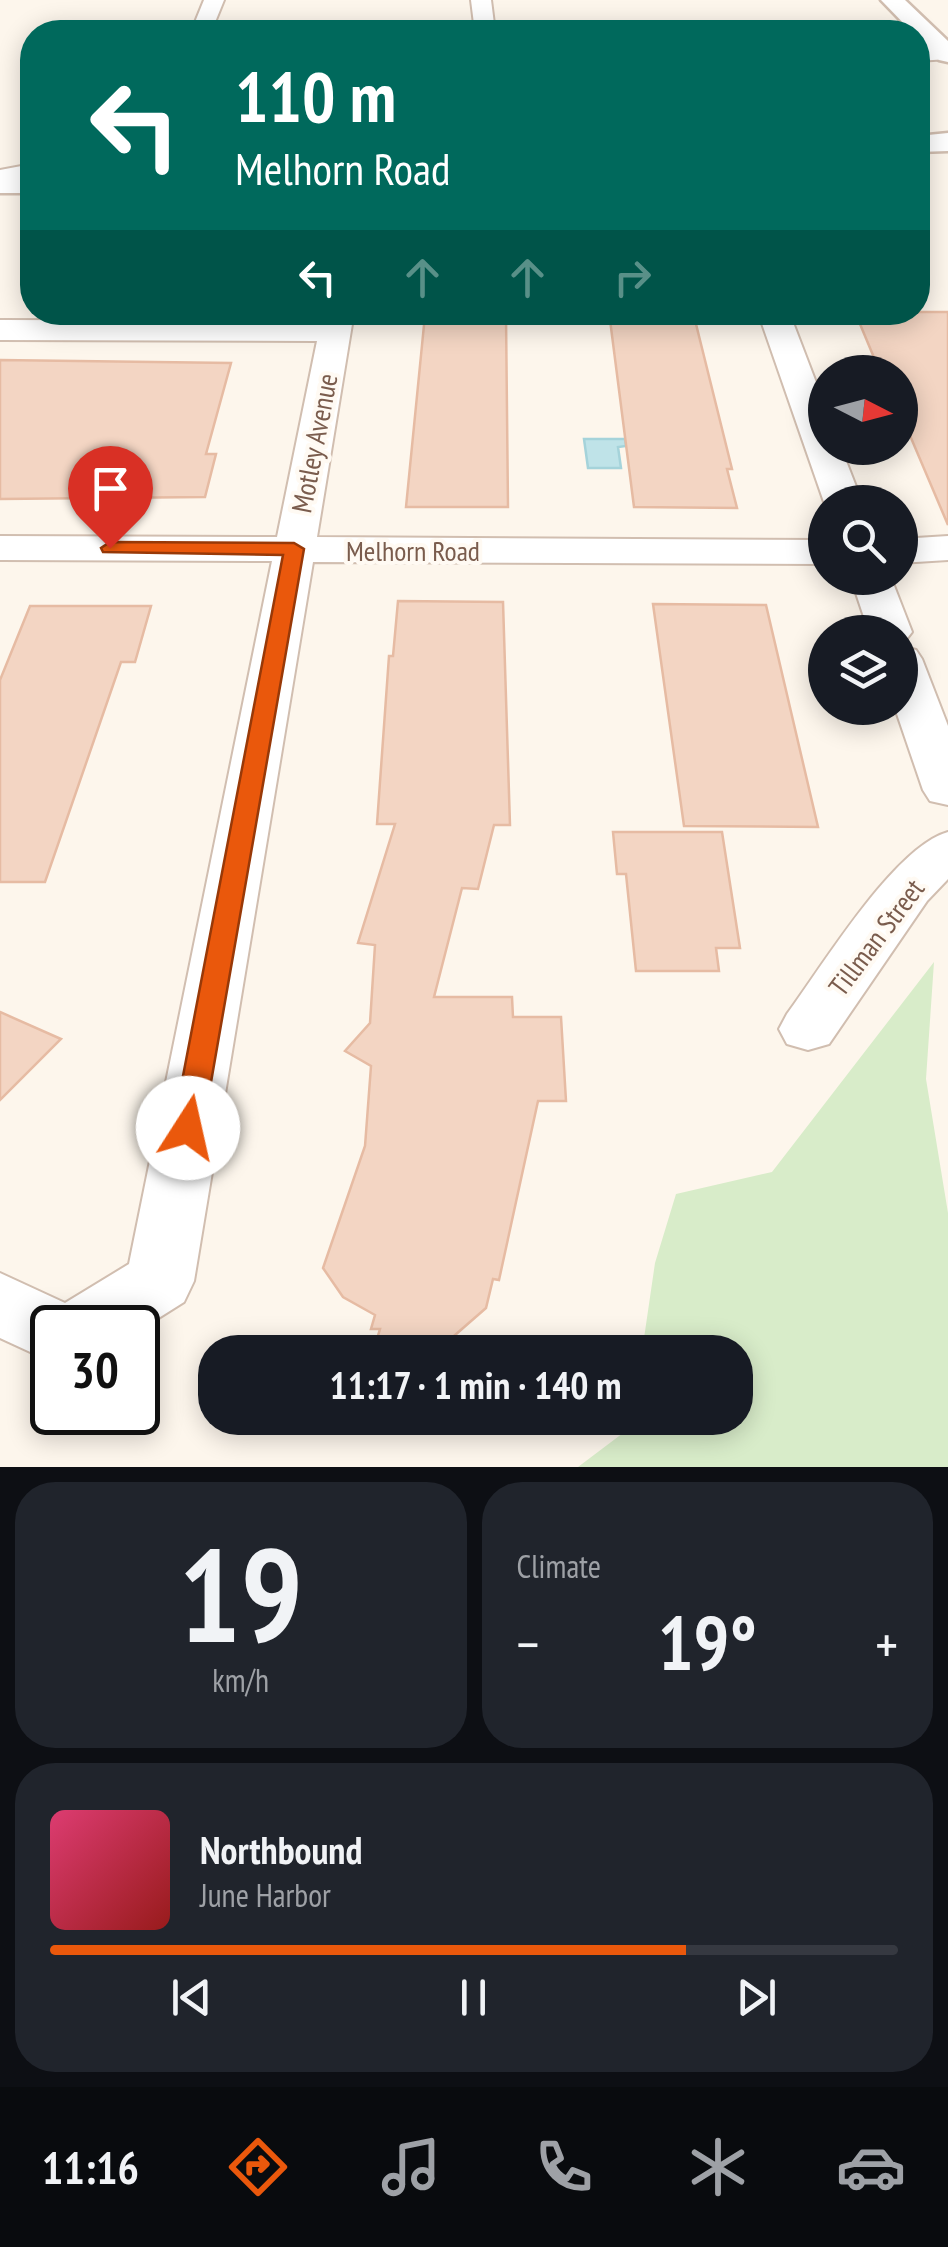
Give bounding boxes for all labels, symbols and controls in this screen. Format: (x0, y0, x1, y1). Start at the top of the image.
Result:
text: 110 m (235, 51, 396, 141)
icon: left (70, 60, 200, 190)
text: Melhorn Road (235, 139, 450, 197)
icon: left (290, 250, 345, 305)
icon: ahead (395, 250, 450, 305)
icon: ahead (500, 250, 555, 305)
icon: right (605, 250, 660, 305)
north arrow (808, 355, 918, 465)
map controls (808, 355, 918, 725)
street label: Motley Avenue (282, 370, 346, 516)
pin (68, 446, 153, 549)
icon: arrive (83, 461, 138, 516)
button: search (808, 485, 918, 595)
street label: Melhorn Road (346, 532, 480, 569)
button: layers (808, 615, 918, 725)
street label: Tillman Street (820, 871, 932, 1003)
position arrow (136, 1076, 240, 1180)
speed limit sign: 30 (30, 1305, 160, 1435)
text: 11:17 · 1 min · 140 m (329, 1360, 622, 1409)
text: 19 (179, 1510, 303, 1678)
text: Climate (517, 1545, 601, 1587)
text: 19° (658, 1594, 757, 1691)
text: − (517, 1608, 539, 1679)
text: + (875, 1608, 898, 1679)
text: km/h (212, 1659, 269, 1701)
text: Northbound (200, 1825, 362, 1874)
text: June Harbor (200, 1874, 331, 1916)
icon: previous (164, 1970, 219, 2025)
icon: pause (446, 1970, 501, 2025)
icon: next (729, 1970, 784, 2025)
icon: directions (223, 2132, 293, 2202)
icon: music (376, 2132, 446, 2202)
icon: phone (529, 2132, 599, 2202)
icon: climate (683, 2132, 753, 2202)
icon: car (836, 2132, 906, 2202)
text: 11:16 (42, 2138, 139, 2196)

